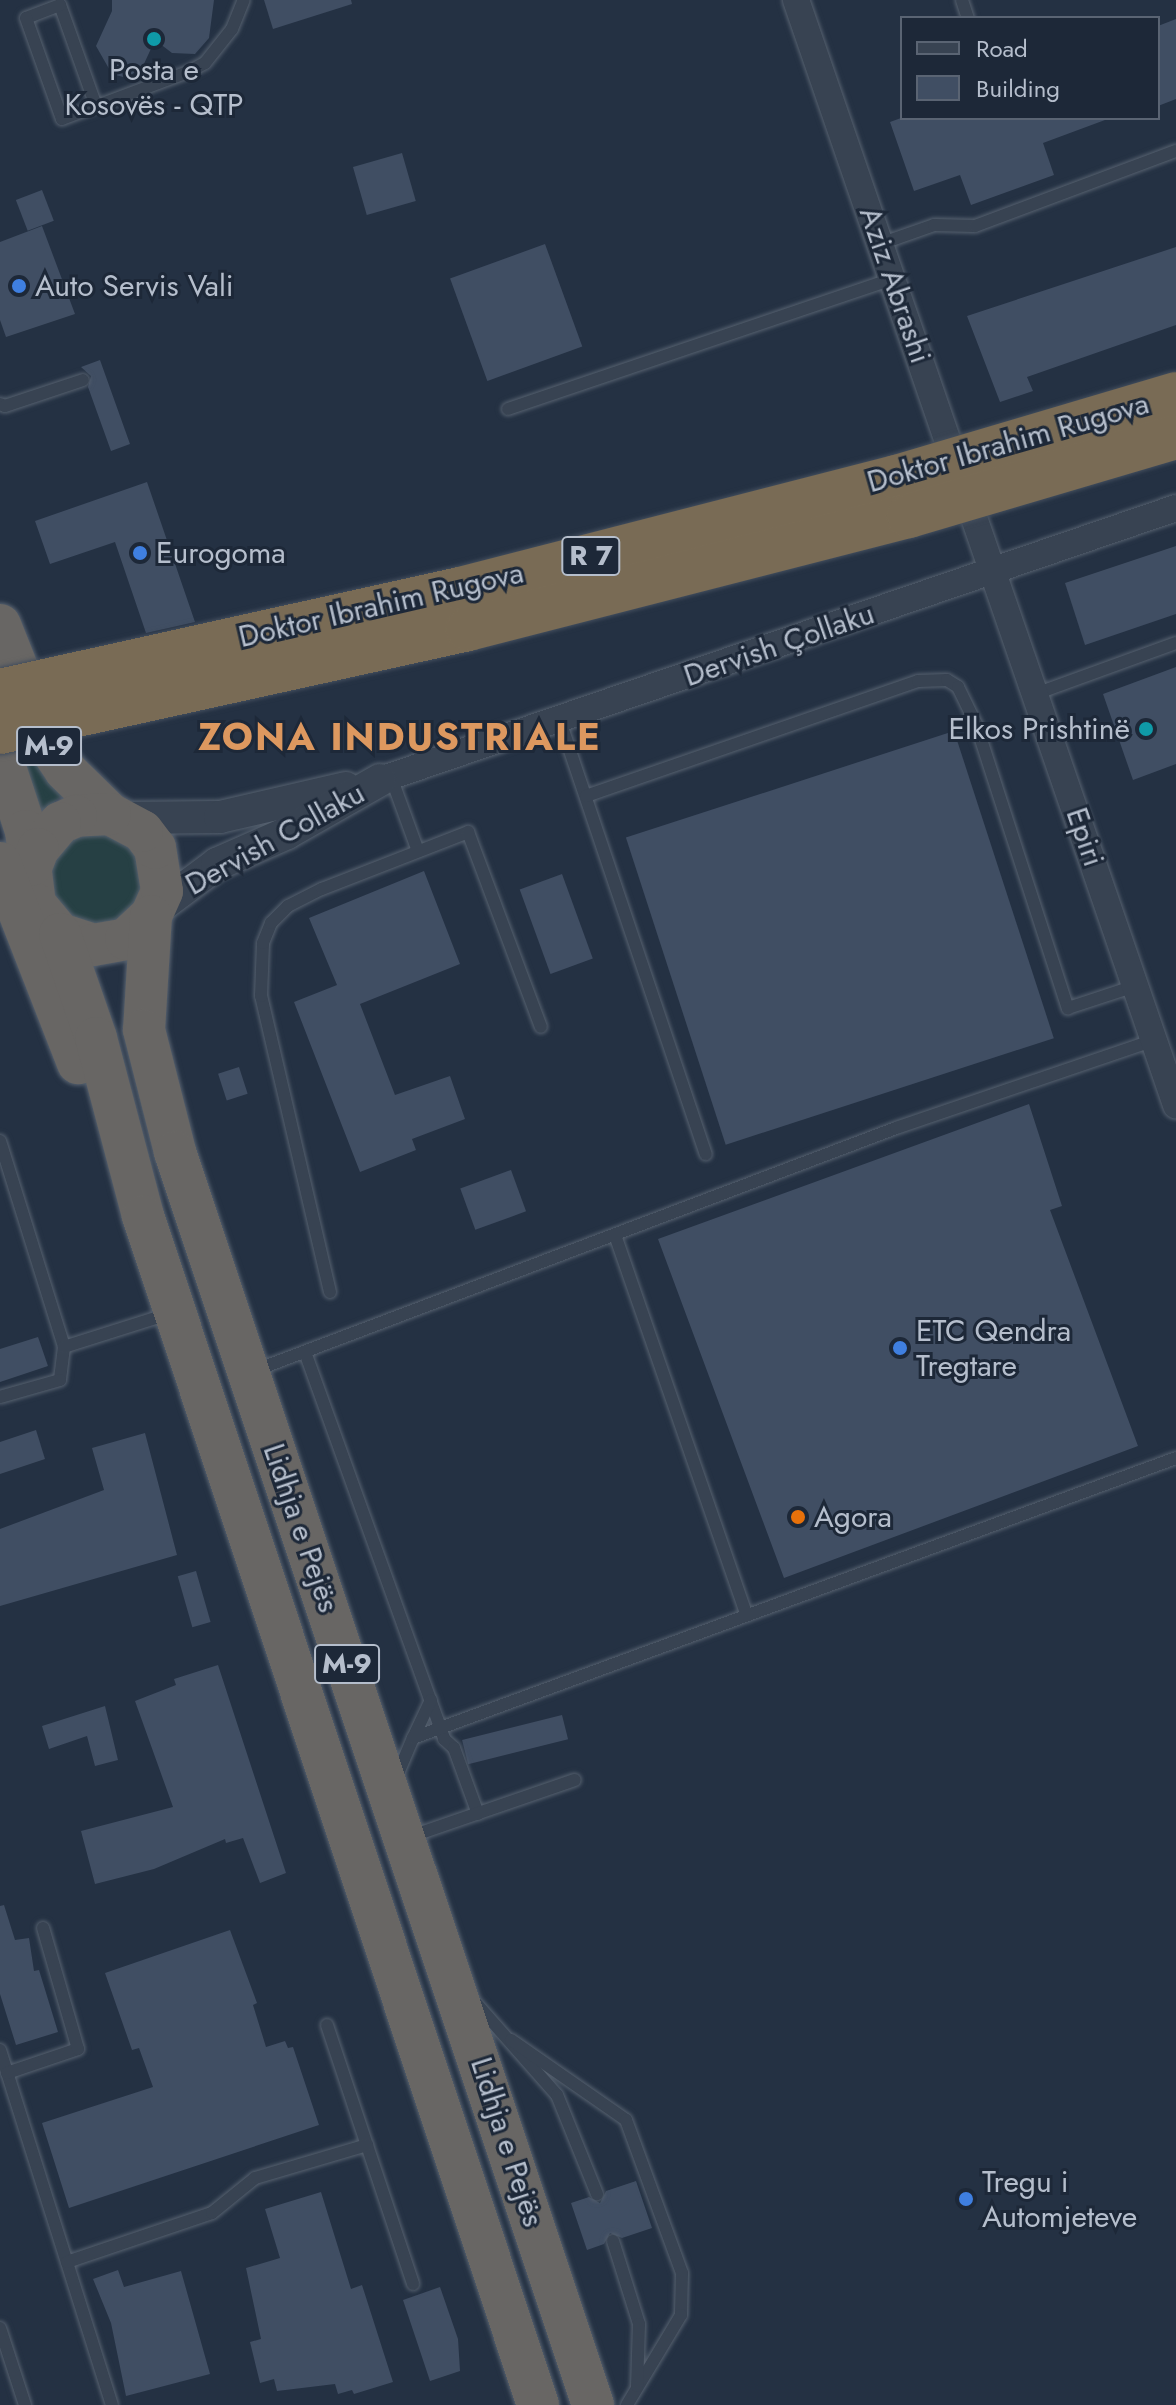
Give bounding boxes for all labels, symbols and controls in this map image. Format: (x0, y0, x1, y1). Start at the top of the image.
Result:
legend (900, 16, 1160, 120)
marker: Posta e Kosovës - QTP (145, 30, 163, 48)
text: Road (976, 31, 1028, 66)
place label: Posta e Kosovës - QTP (64, 52, 244, 122)
text: Building (976, 71, 1060, 106)
street label: Aziz Abrashi (851, 202, 939, 368)
place label: Auto Servis Vali (35, 268, 234, 304)
marker: Auto Servis Vali (10, 277, 28, 295)
street label: Doktor Ibrahim Rugova (863, 386, 1153, 500)
road number: R 7 (561, 532, 621, 580)
place label: Eurogoma (156, 535, 286, 571)
marker: Eurogoma (131, 544, 149, 562)
street label: Doktor Ibrahim Rugova (235, 555, 527, 655)
street label: Dervish Çollaku (679, 596, 879, 694)
place label: Elkos Prishtinë (948, 711, 1130, 747)
district label: ZONA INDUSTRIALE (198, 714, 602, 760)
marker: Elkos Prishtinë (1137, 720, 1155, 738)
road number: M-9 (15, 722, 83, 770)
street label: Dervish Collaku (179, 775, 371, 903)
street label: Epiri (1058, 803, 1112, 871)
place label: ETC Qendra Tregtare (916, 1313, 1071, 1384)
marker: ETC Qendra Tregtare (891, 1339, 909, 1357)
street label: Lidhja e Pejës (255, 1439, 347, 1617)
place label: Agora (814, 1499, 892, 1535)
marker: Agora (789, 1508, 807, 1526)
road number: M-9 (313, 1640, 381, 1688)
street label: Lidhja e Pejës (463, 2053, 551, 2231)
place label: Tregu i Automjeteve (982, 2164, 1137, 2234)
marker: Tregu i Automjeteve (957, 2190, 975, 2208)

